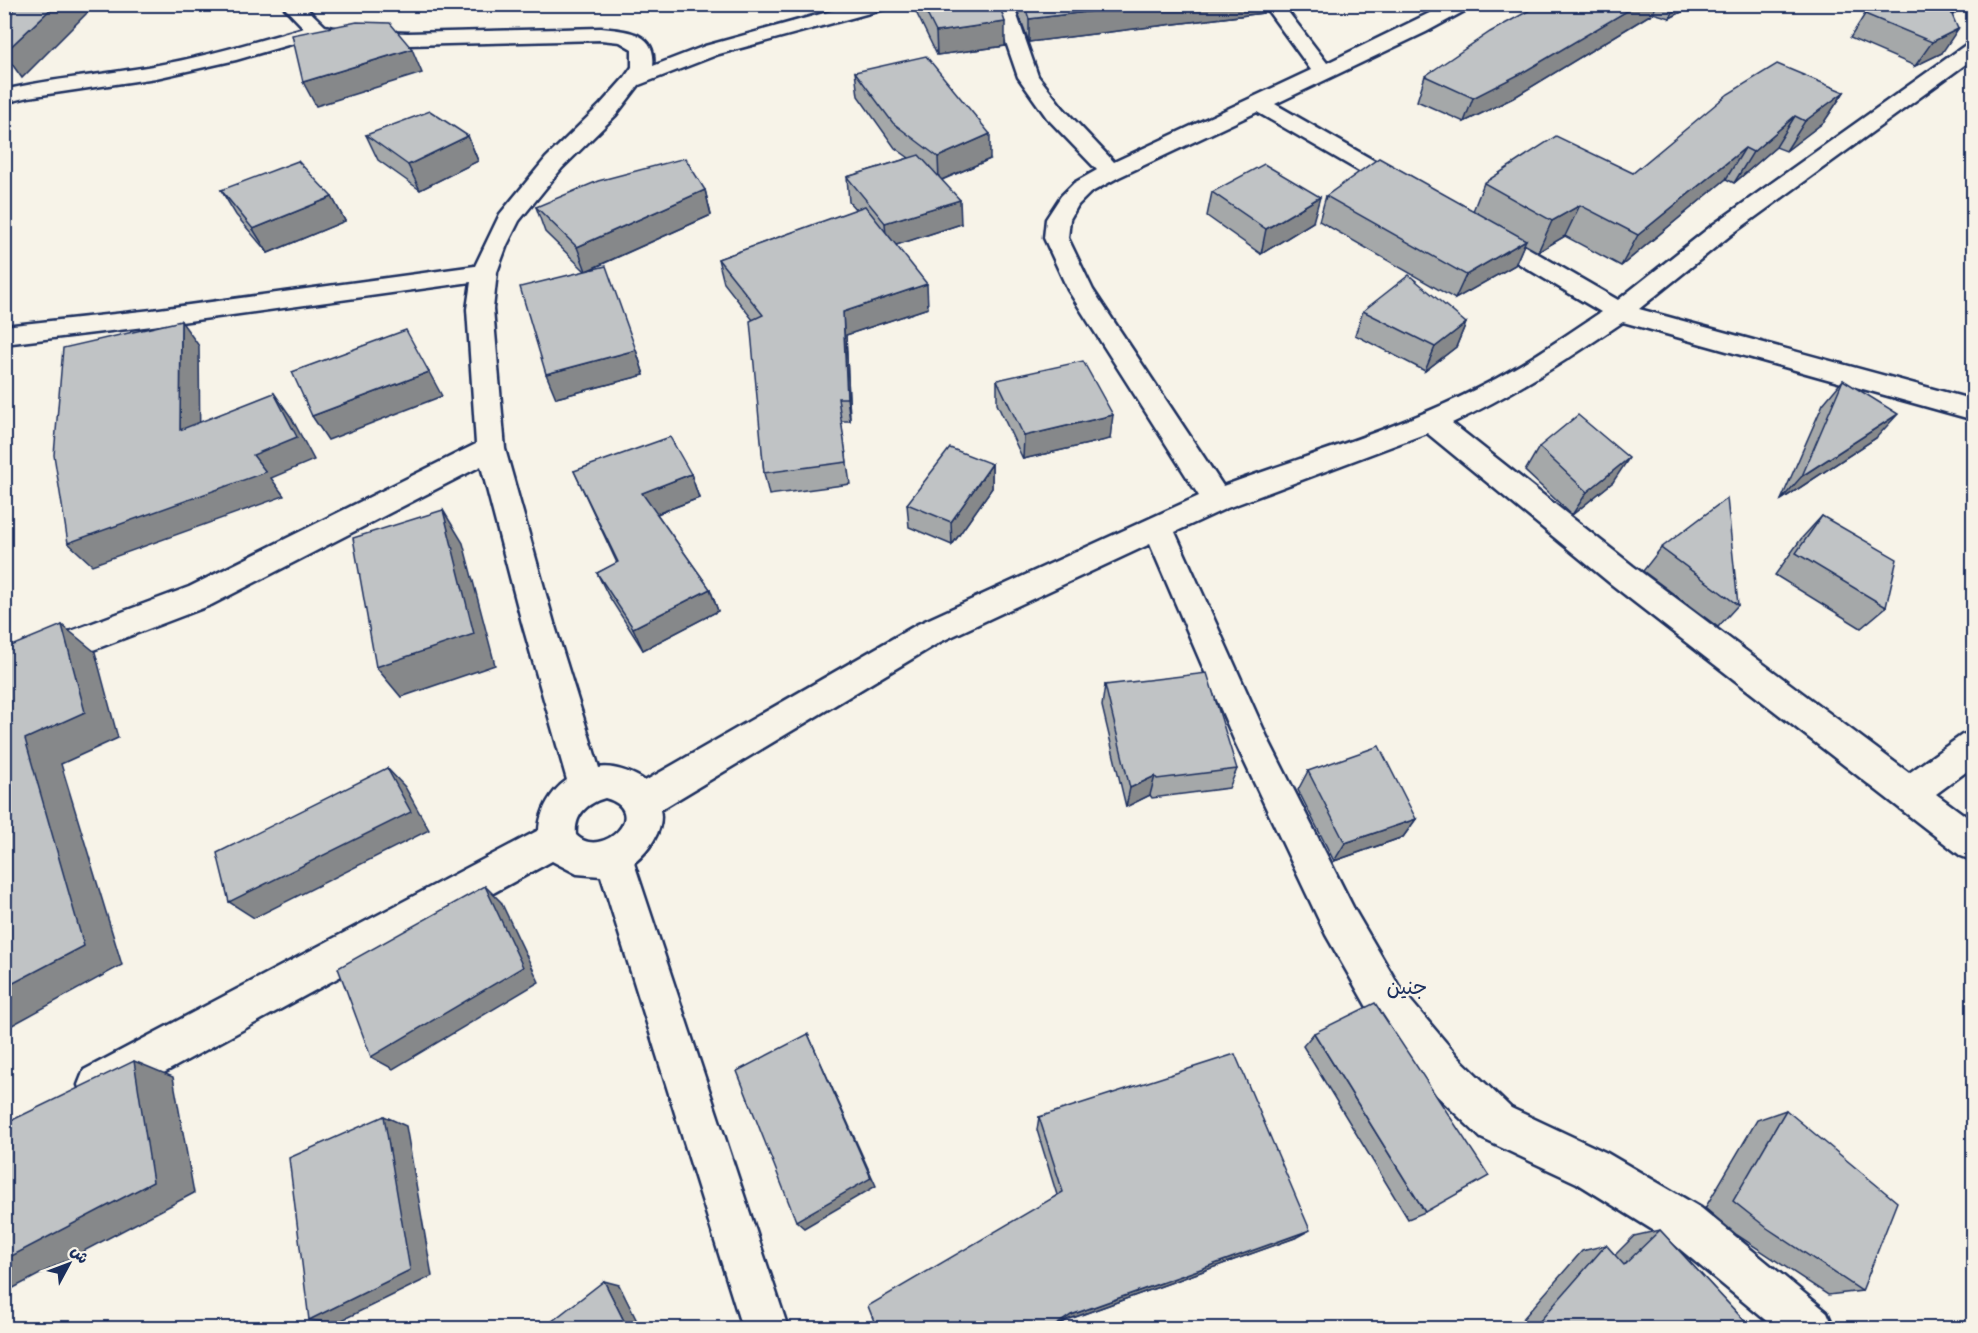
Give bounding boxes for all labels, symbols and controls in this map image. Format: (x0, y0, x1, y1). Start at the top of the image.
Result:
district label: جنين (1387, 968, 1428, 1006)
north arrow (39, 1234, 99, 1294)
text: ش (63, 1238, 97, 1271)

